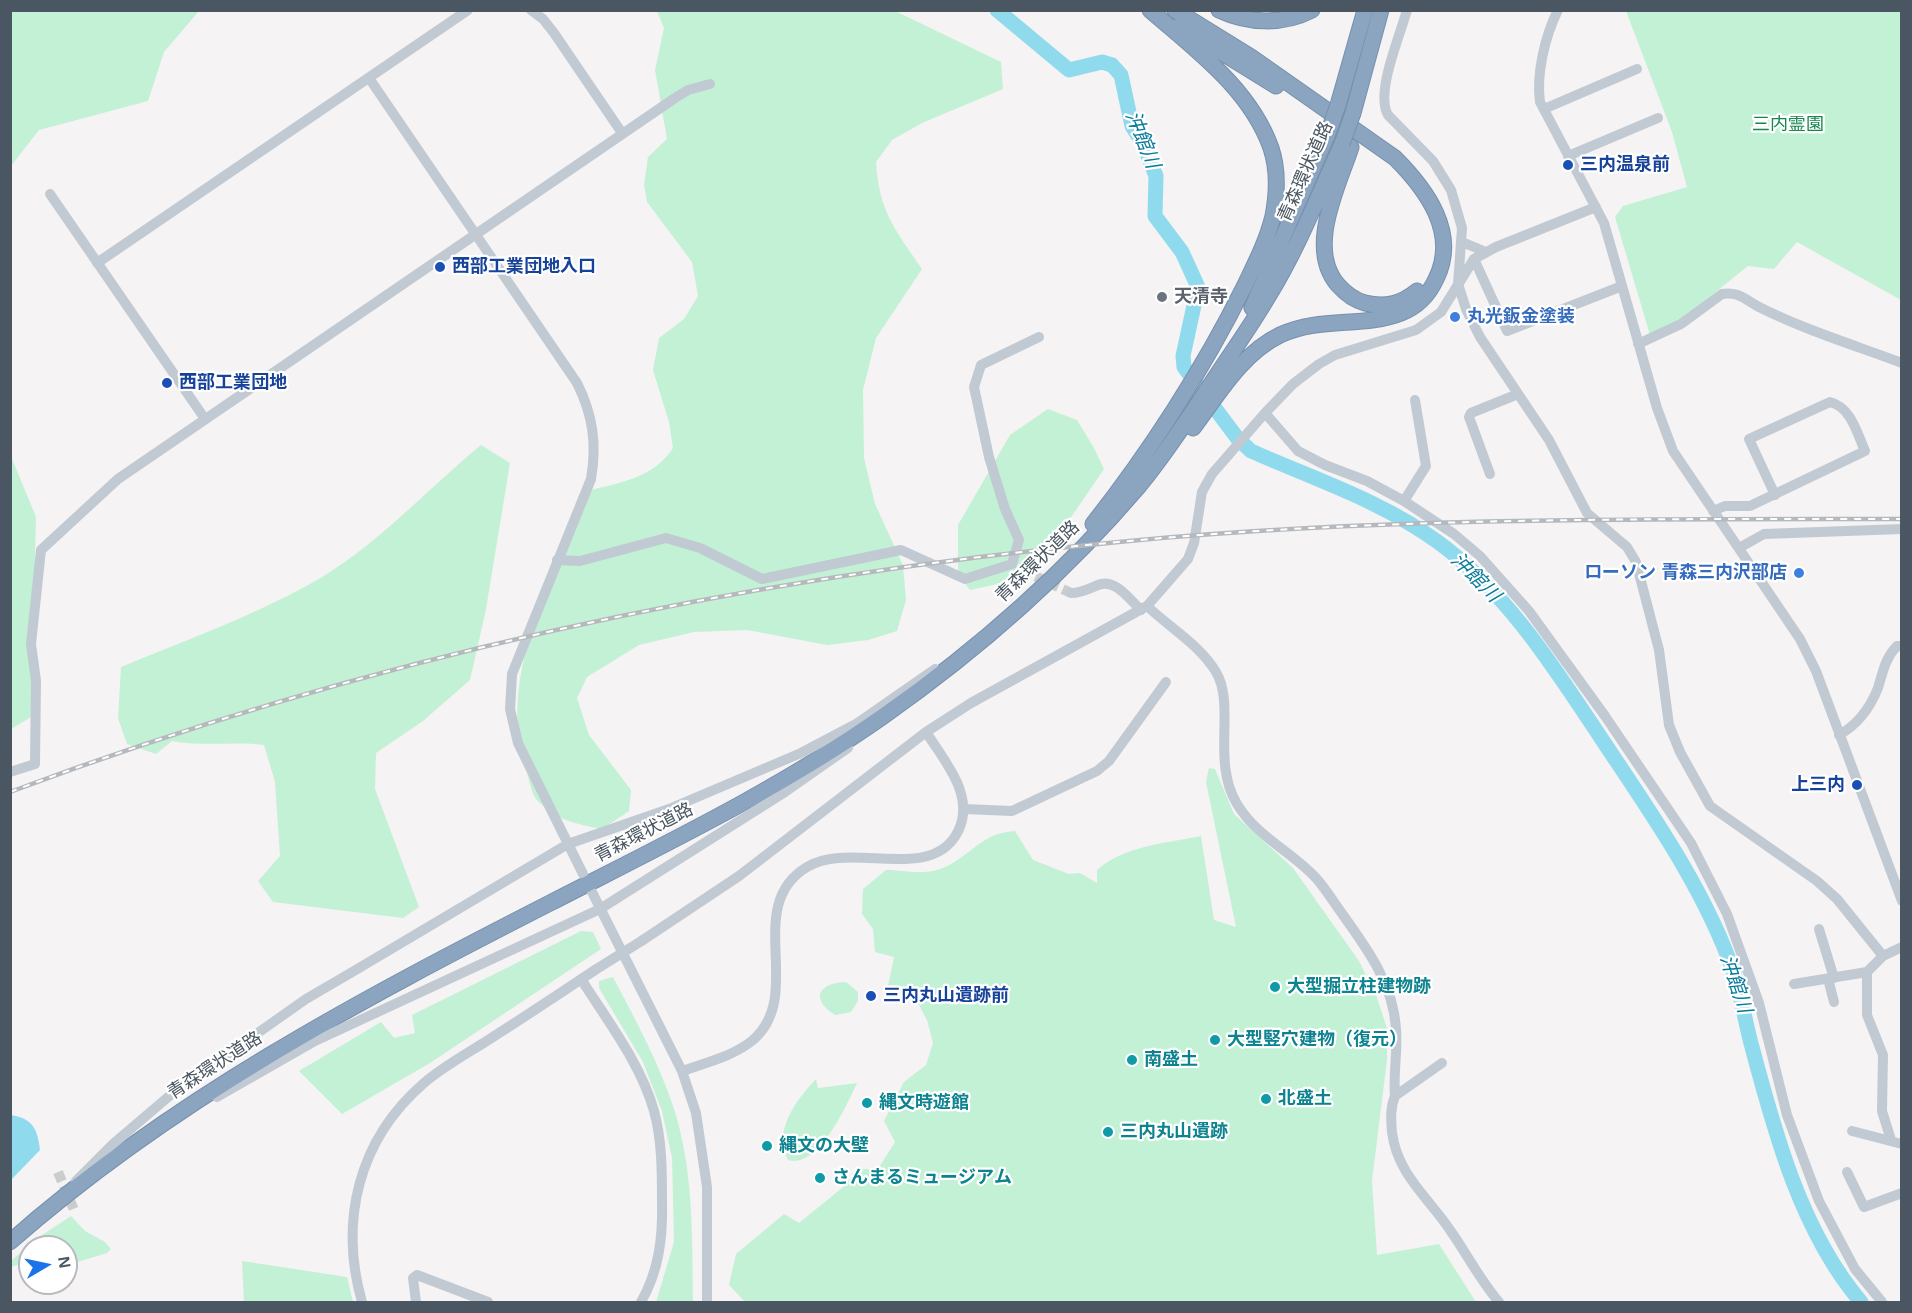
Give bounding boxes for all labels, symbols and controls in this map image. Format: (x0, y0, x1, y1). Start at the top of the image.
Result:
water label: 沖館川 (1120, 108, 1164, 172)
park label: 三内霊園 (1752, 114, 1824, 136)
street label: 青森環状道路 (1274, 118, 1338, 226)
place label: 三内温泉前 (1580, 154, 1670, 176)
marker: 三内温泉前 (1561, 158, 1575, 172)
place label: 西部工業団地入口 (452, 256, 596, 278)
marker: 西部工業団地入口 (433, 260, 447, 274)
place label: 天清寺 (1174, 286, 1228, 308)
marker: 天清寺 (1155, 290, 1169, 304)
place label: 丸光鈑金塗装 (1467, 306, 1575, 328)
marker: 丸光鈑金塗装 (1448, 310, 1462, 324)
place label: 西部工業団地 (179, 372, 287, 394)
marker: 西部工業団地 (160, 376, 174, 390)
street label: 青森環状道路 (992, 517, 1084, 607)
water label: 沖館川 (1445, 548, 1505, 608)
place label: ローソン 青森三内沢部店 (1584, 562, 1787, 584)
marker: ローソン 青森三内沢部店 (1792, 566, 1806, 580)
place label: 上三内 (1791, 774, 1845, 796)
marker: 上三内 (1850, 778, 1864, 792)
street label: 青森環状道路 (591, 799, 697, 867)
water label: 沖館川 (1714, 952, 1756, 1016)
place label: 大型掘立柱建物跡 (1287, 976, 1431, 998)
marker: 大型掘立柱建物跡 (1268, 980, 1282, 994)
place label: 三内丸山遺跡前 (883, 985, 1009, 1007)
marker: 三内丸山遺跡前 (864, 989, 878, 1003)
street label: 青森環状道路 (164, 1028, 266, 1104)
place label: 大型竪穴建物（復元） (1227, 1029, 1407, 1051)
marker: 大型竪穴建物（復元） (1208, 1033, 1222, 1047)
place label: 南盛土 (1144, 1049, 1198, 1071)
marker: 南盛土 (1125, 1053, 1139, 1067)
place label: 北盛土 (1278, 1088, 1332, 1110)
place label: 縄文時遊館 (879, 1092, 969, 1114)
marker: 北盛土 (1259, 1092, 1273, 1106)
marker: 縄文時遊館 (860, 1096, 874, 1110)
place label: 三内丸山遺跡 (1120, 1121, 1228, 1143)
marker: 三内丸山遺跡 (1101, 1125, 1115, 1139)
place label: 縄文の大壁 (779, 1135, 869, 1157)
marker: 縄文の大壁 (760, 1139, 774, 1153)
place label: さんまるミュージアム (832, 1167, 1012, 1189)
marker: さんまるミュージアム (813, 1171, 827, 1185)
north arrow (18, 1235, 78, 1295)
text: N (55, 1255, 74, 1269)

